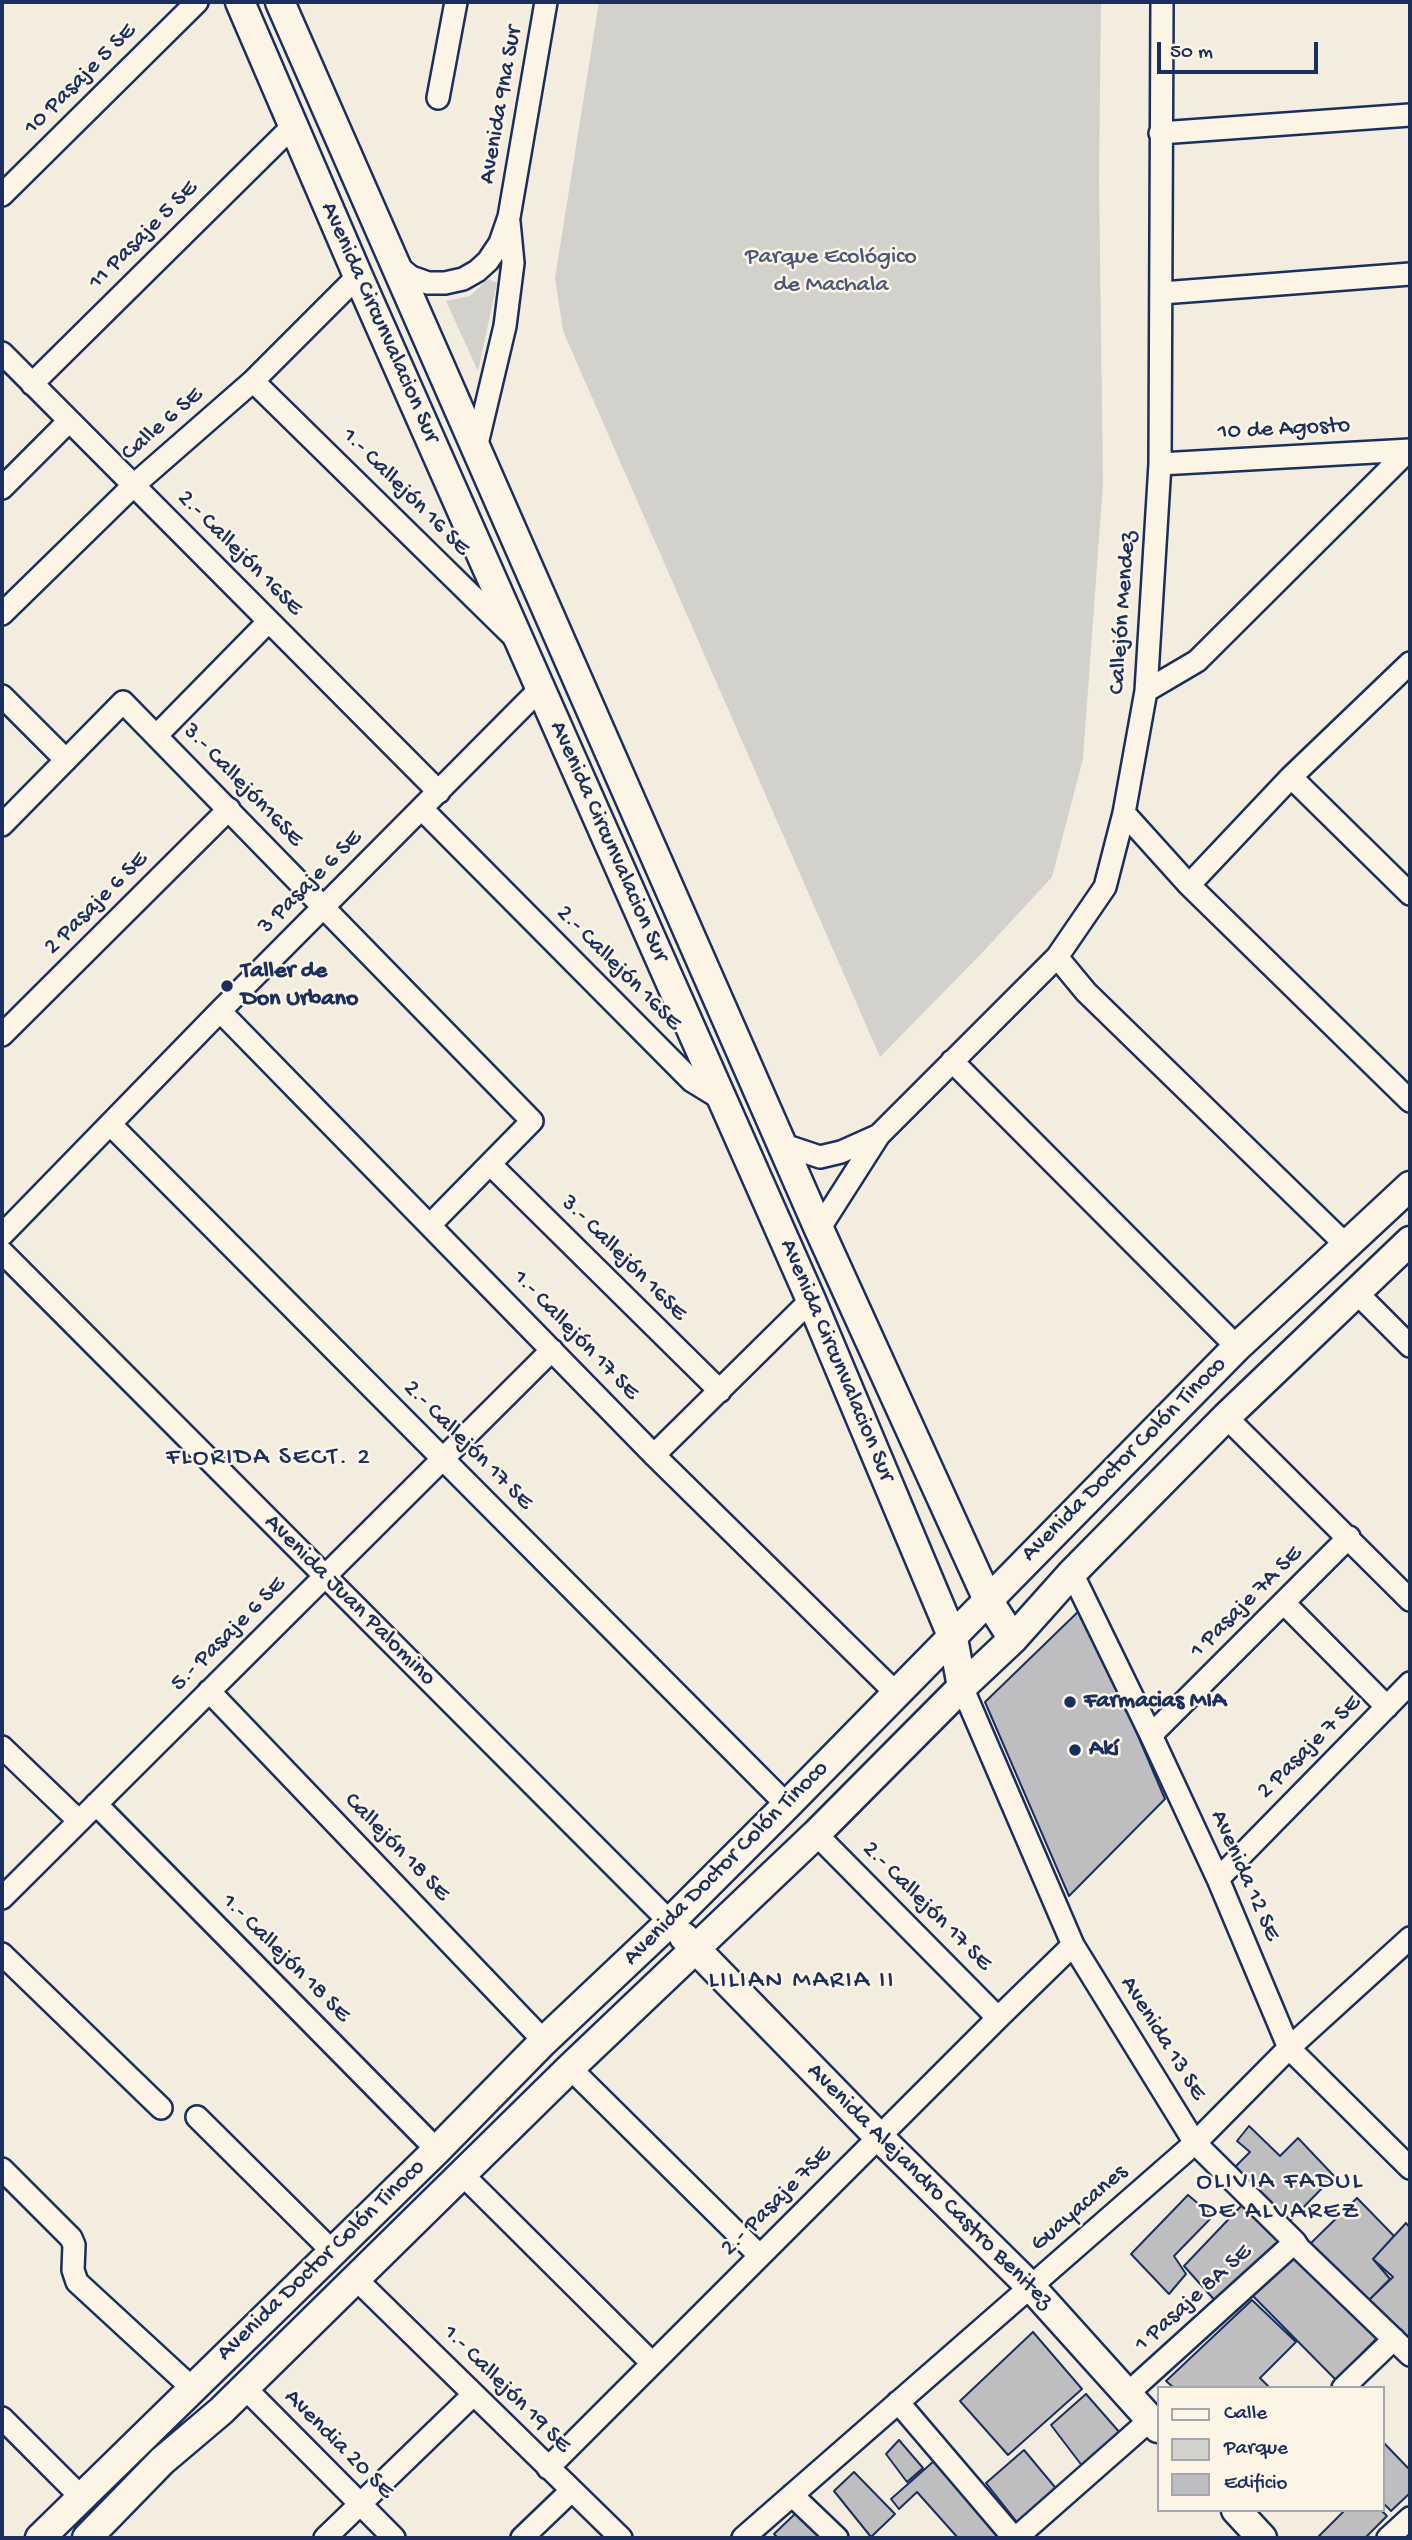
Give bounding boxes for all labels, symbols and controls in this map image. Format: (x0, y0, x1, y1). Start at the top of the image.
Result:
street label: 10 Pasaje 5 SE (19, 18, 143, 142)
street label: Avenida 9na Sur (474, 24, 530, 186)
scale bar (1160, 28, 1321, 72)
text: 50 m (1170, 41, 1213, 66)
street label: 11 Pasaje 5 SE (83, 175, 205, 297)
street label: Avenida Circunvalacion Sur (313, 198, 445, 448)
park label: Parque Ecológico de Machala (745, 244, 917, 300)
street label: Calle 6 SE (116, 382, 210, 468)
street label: 10 de Agosto (1217, 412, 1351, 448)
street label: 1.- Callejón 16 SE (335, 423, 475, 563)
street label: 2.- Callejón 16SE (170, 485, 308, 623)
street label: Callejón Mendez (1104, 531, 1144, 695)
street label: Avenida Circunvalacion Sur (542, 717, 674, 967)
street label: 3.- Callejón16SE (176, 718, 308, 854)
street label: 3 Pasaje 6 SE (253, 825, 369, 941)
street label: 2 Pasaje 6 SE (39, 846, 155, 962)
street label: 2.- Callejón 16SE (549, 900, 687, 1038)
place label: Taller de Don Urbano (241, 958, 358, 1014)
marker: Taller de Don Urbano (219, 978, 235, 994)
street label: 3.- Callejón 16SE (554, 1190, 692, 1328)
street label: Avenida Circunvalacion Sur (772, 1235, 900, 1487)
street label: 1.- Callejón 17 SE (506, 1265, 644, 1407)
street label: Avenida Doctor Colón Tinoco (1016, 1351, 1234, 1569)
street label: 2.- Callejón 17 SE (396, 1375, 538, 1517)
district label: FLORIDA SECT. 2 (168, 1443, 370, 1475)
street label: Avenida Juan Palomino (257, 1509, 441, 1693)
street label: 1 Pasaje 7A SE (1185, 1541, 1309, 1665)
street label: 5.- Pasaje 6 SE (165, 1571, 293, 1699)
place label: Farmacias MIA (1084, 1688, 1226, 1716)
street label: 2 Pasaje 7 SE (1252, 1690, 1368, 1806)
marker: Farmacias MIA (1062, 1694, 1078, 1710)
place label: Akí (1089, 1736, 1119, 1764)
marker: Akí (1067, 1742, 1083, 1758)
street label: Avenida Doctor Colón Tinoco (618, 1755, 836, 1973)
street label: Callejón 18 SE (337, 1787, 455, 1909)
street label: Avenida 12 SE (1202, 1806, 1286, 1946)
street label: 2.- Callejón 17 SE (855, 1836, 997, 1978)
street label: 1.- Callejón 18 SE (214, 1888, 356, 2030)
district label: LILIAN MARIA II (710, 1966, 894, 1998)
street label: Avenida 13 SE (1113, 1972, 1211, 2106)
street label: Avenida Alejandro Castro Benitez (800, 2058, 1058, 2316)
street label: 2.- Pasaje 7SE (716, 2141, 838, 2263)
street label: Avenida Doctor Colón Tinoco (212, 2154, 432, 2368)
street label: Guayacanes (1026, 2159, 1134, 2259)
district label: OLIVIA FADUL DE ALVAREZ (1198, 2167, 1362, 2228)
street label: 1 Pasaje 8A SE (1129, 2239, 1259, 2359)
street label: 1.- Callejón 19 SE (436, 2320, 576, 2460)
street label: Avendia 20 SE (277, 2384, 399, 2506)
legend (1156, 2386, 1384, 2512)
text: Calle (1224, 2402, 1267, 2427)
text: Parque (1224, 2437, 1288, 2462)
text: Edificio (1224, 2472, 1288, 2497)

